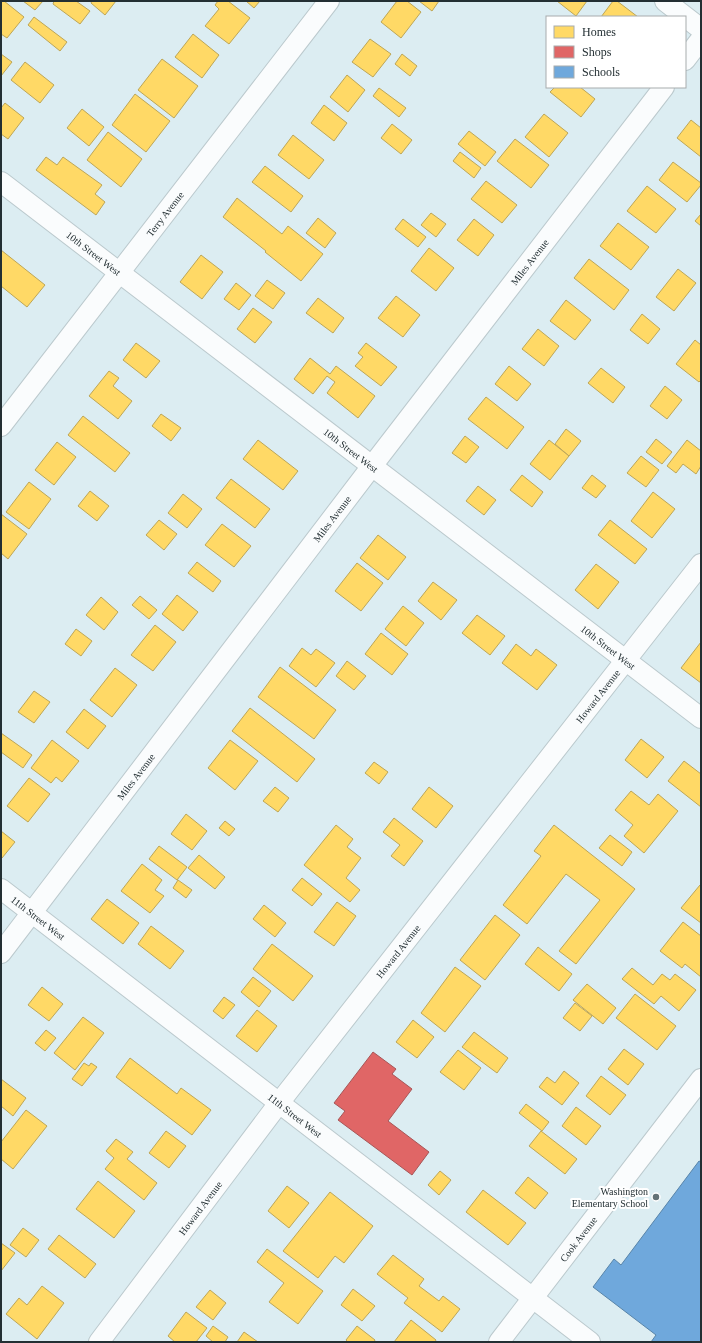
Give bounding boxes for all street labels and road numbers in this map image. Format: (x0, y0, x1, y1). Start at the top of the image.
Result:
street label: Terry Avenue (144, 189, 186, 239)
street label: 10th Street West (64, 229, 124, 278)
street label: Miles Avenue (508, 236, 551, 287)
street label: 10th Street West (322, 426, 381, 475)
street label: Miles Avenue (311, 493, 353, 544)
street label: 10th Street West (579, 623, 638, 672)
street label: Howard Avenue (573, 667, 622, 725)
street label: Miles Avenue (114, 751, 157, 802)
street label: 11th Street West (9, 893, 68, 942)
street label: Howard Avenue (374, 922, 422, 980)
street label: 11th Street West (266, 1091, 325, 1140)
street label: Howard Avenue (176, 1178, 224, 1237)
street label: Cook Avenue (557, 1214, 599, 1264)

